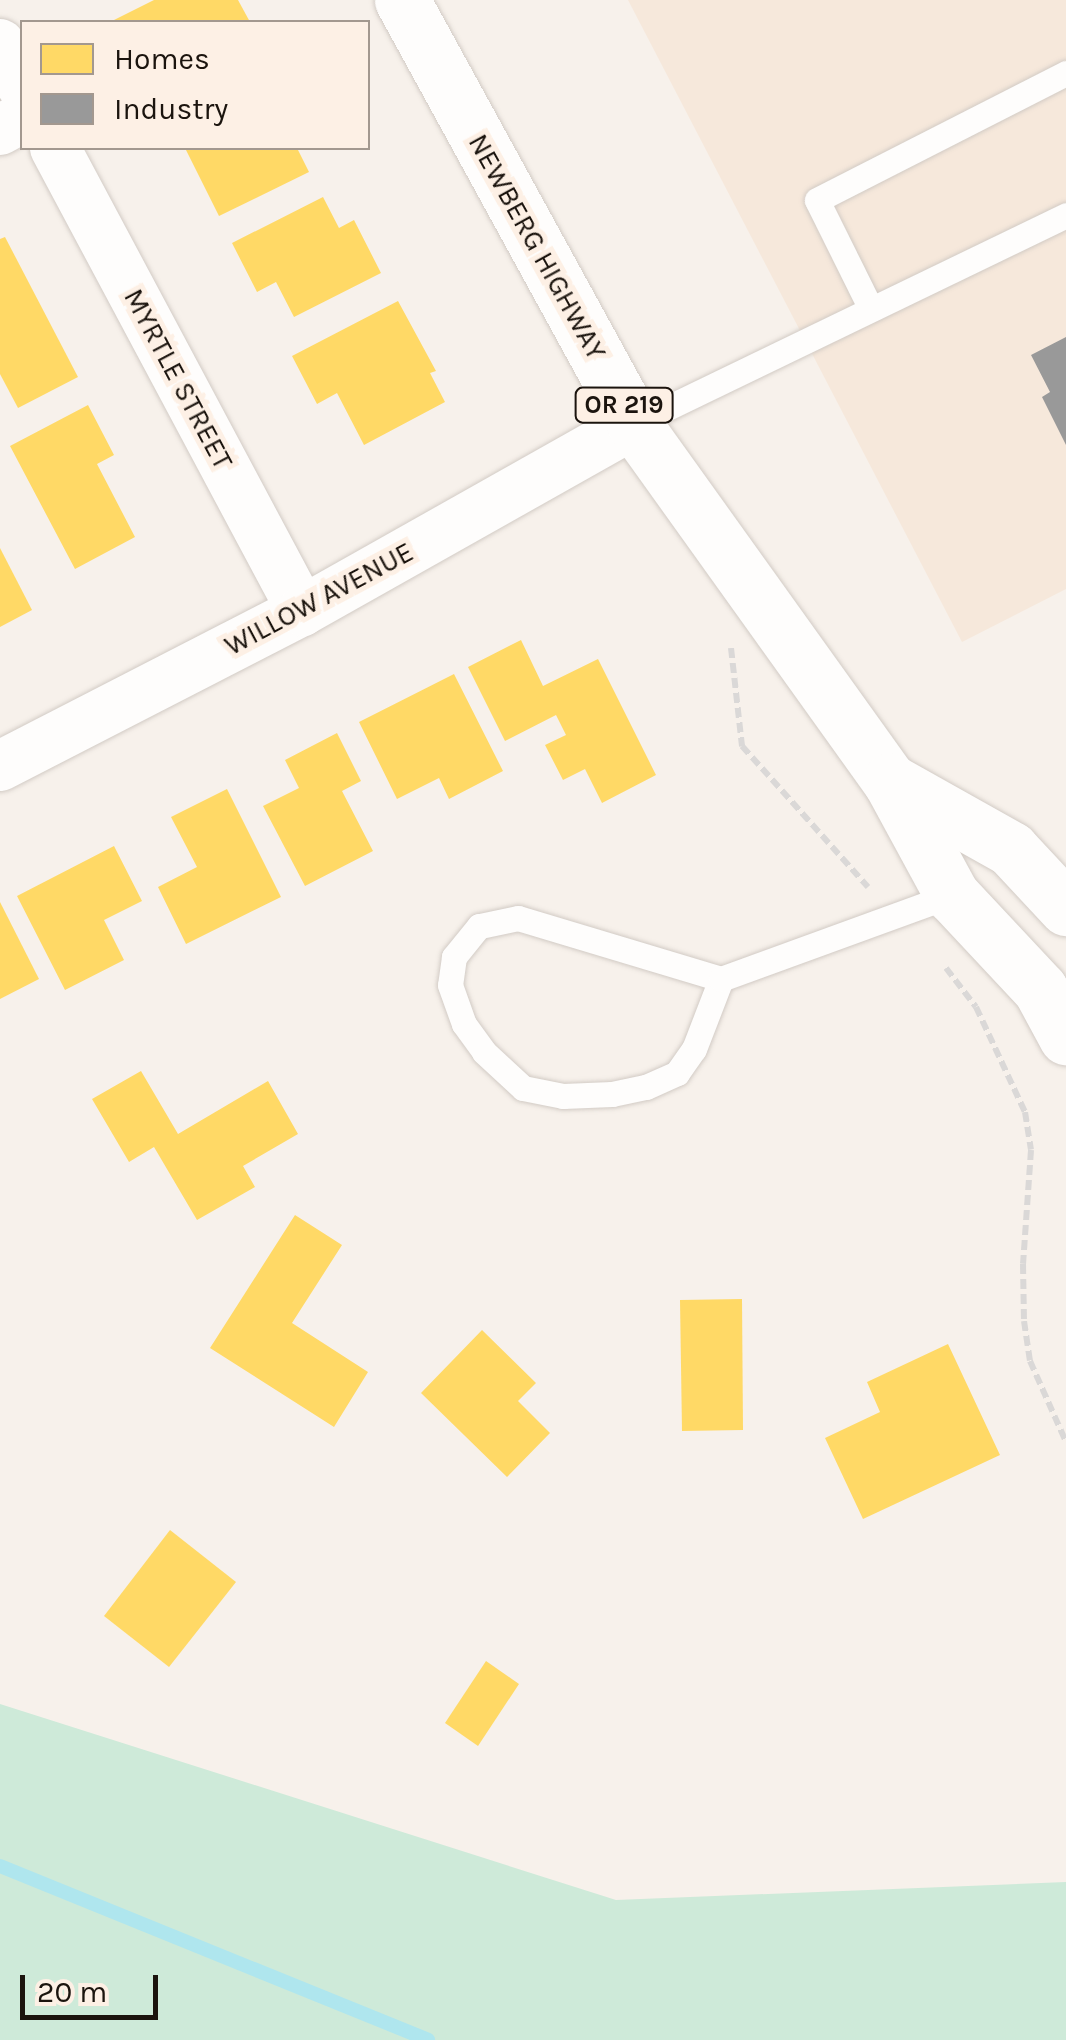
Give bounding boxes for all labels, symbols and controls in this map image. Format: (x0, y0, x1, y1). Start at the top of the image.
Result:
legend (20, 20, 370, 150)
text: Homes (114, 41, 210, 77)
text: Industry (114, 91, 228, 127)
street label: NEWBERG HIGHWAY (461, 128, 613, 366)
street label: MYRTLE STREET (116, 283, 240, 475)
road number: OR 219 (574, 385, 674, 425)
street label: WILLOW AVENUE (219, 535, 419, 663)
scale bar (25, 1955, 162, 2017)
text: 20 m (37, 1974, 107, 2010)

